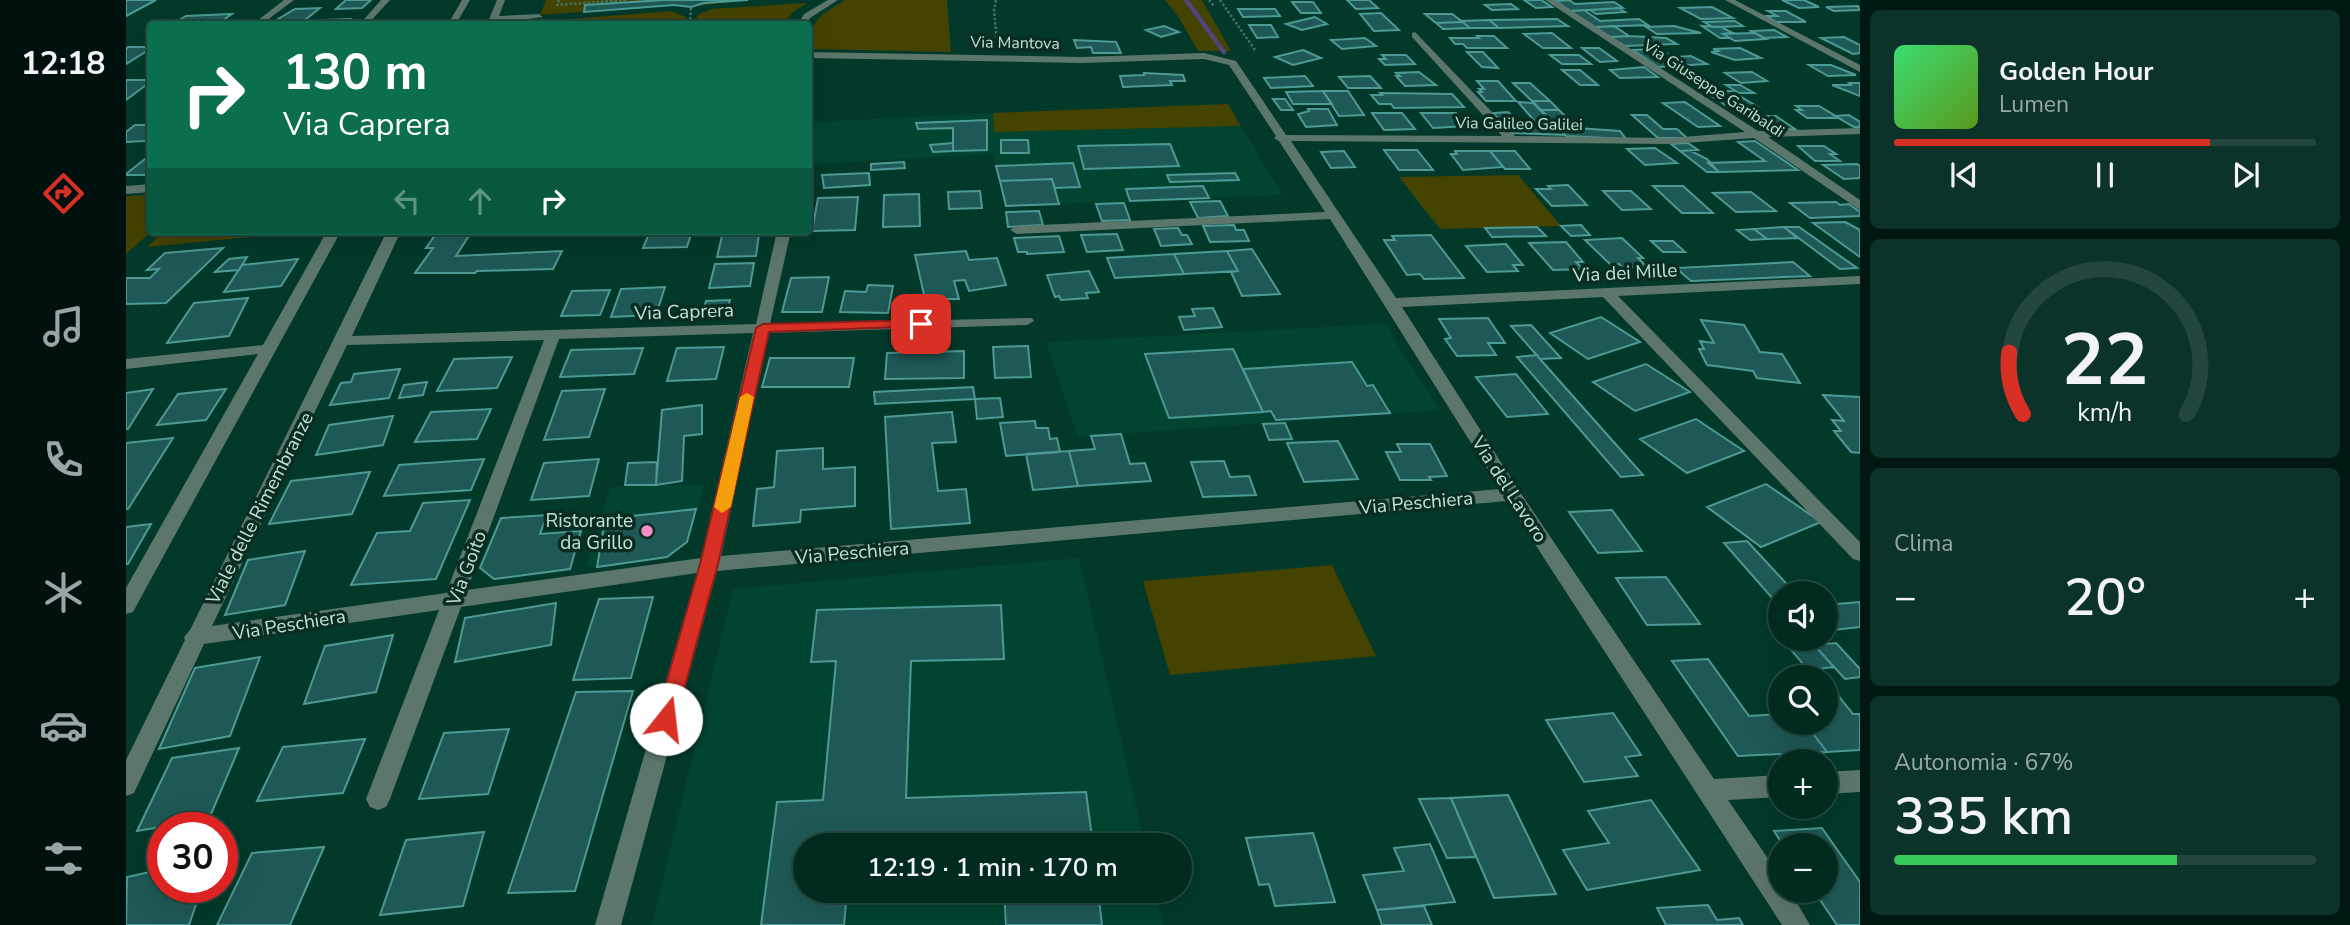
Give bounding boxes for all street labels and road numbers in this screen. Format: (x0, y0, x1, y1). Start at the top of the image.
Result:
street label: Via Mantova (969, 31, 1060, 55)
street label: Via Giuseppe Garibaldi (1638, 34, 1788, 143)
street label: Via Galileo Galilei (1454, 112, 1583, 136)
street label: Via dei Mille (1571, 257, 1678, 289)
street label: Via Caprera (633, 297, 734, 327)
street label: Viale delle Rimembranze (200, 408, 320, 610)
street label: Via del Lavoro (1465, 431, 1553, 548)
street label: Via Peschiera (1357, 485, 1474, 521)
street label: Via Goito (440, 527, 493, 611)
street label: Via Peschiera (793, 535, 910, 571)
street label: Via Peschiera (230, 603, 348, 647)

